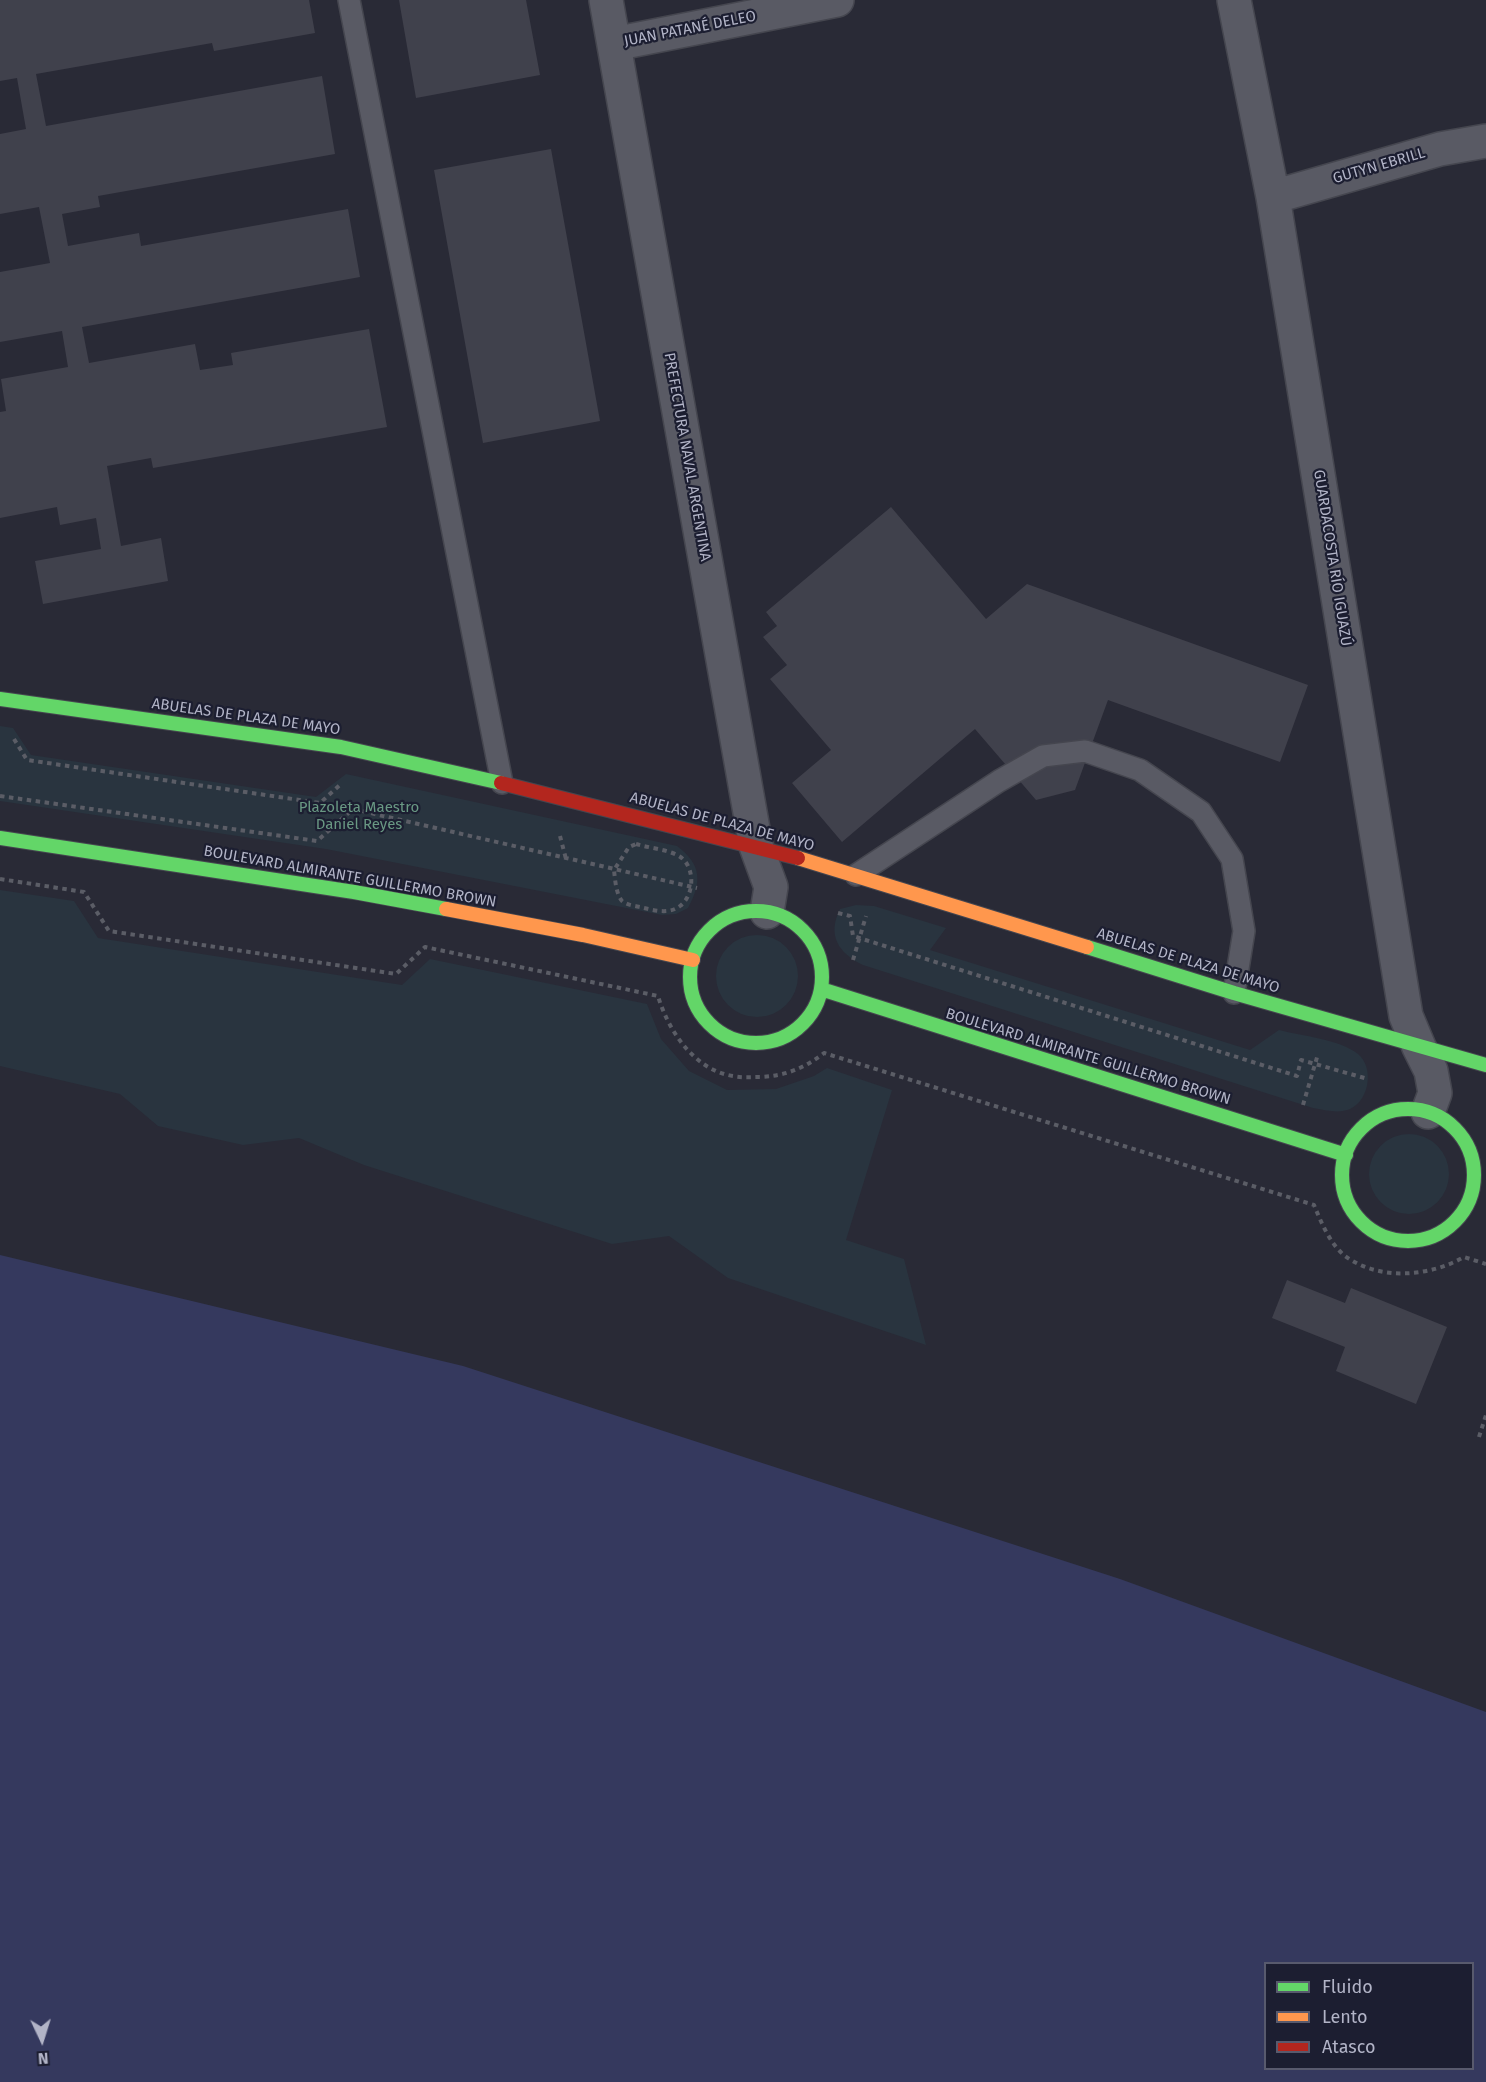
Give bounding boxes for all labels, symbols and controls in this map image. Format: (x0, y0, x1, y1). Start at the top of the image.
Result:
street label: JUAN PATANÉ DELEO (622, 7, 758, 51)
street label: GUTYN EBRILL (1331, 144, 1427, 188)
street label: PREFECTURA NAVAL ARGENTINA (660, 351, 714, 563)
street label: GUARDACOSTA RÍO IGUAZÚ (1309, 468, 1355, 648)
street label: ABUELAS DE PLAZA DE MAYO (151, 695, 341, 739)
street label: ABUELAS DE PLAZA DE MAYO (628, 789, 816, 855)
park label: Plazoleta Maestro Daniel Reyes (299, 799, 419, 834)
street label: BOULEVARD ALMIRANTE GUILLERMO BROWN (202, 842, 498, 912)
street label: ABUELAS DE PLAZA DE MAYO (1094, 925, 1282, 997)
street label: BOULEVARD ALMIRANTE GUILLERMO BROWN (943, 1005, 1233, 1109)
legend (1264, 1962, 1474, 2070)
text: Fluido (1322, 1976, 1373, 1998)
text: Lento (1322, 2006, 1368, 2028)
north arrow (12, 2010, 72, 2070)
text: Atasco (1322, 2036, 1375, 2058)
text: N (37, 2049, 49, 2068)

